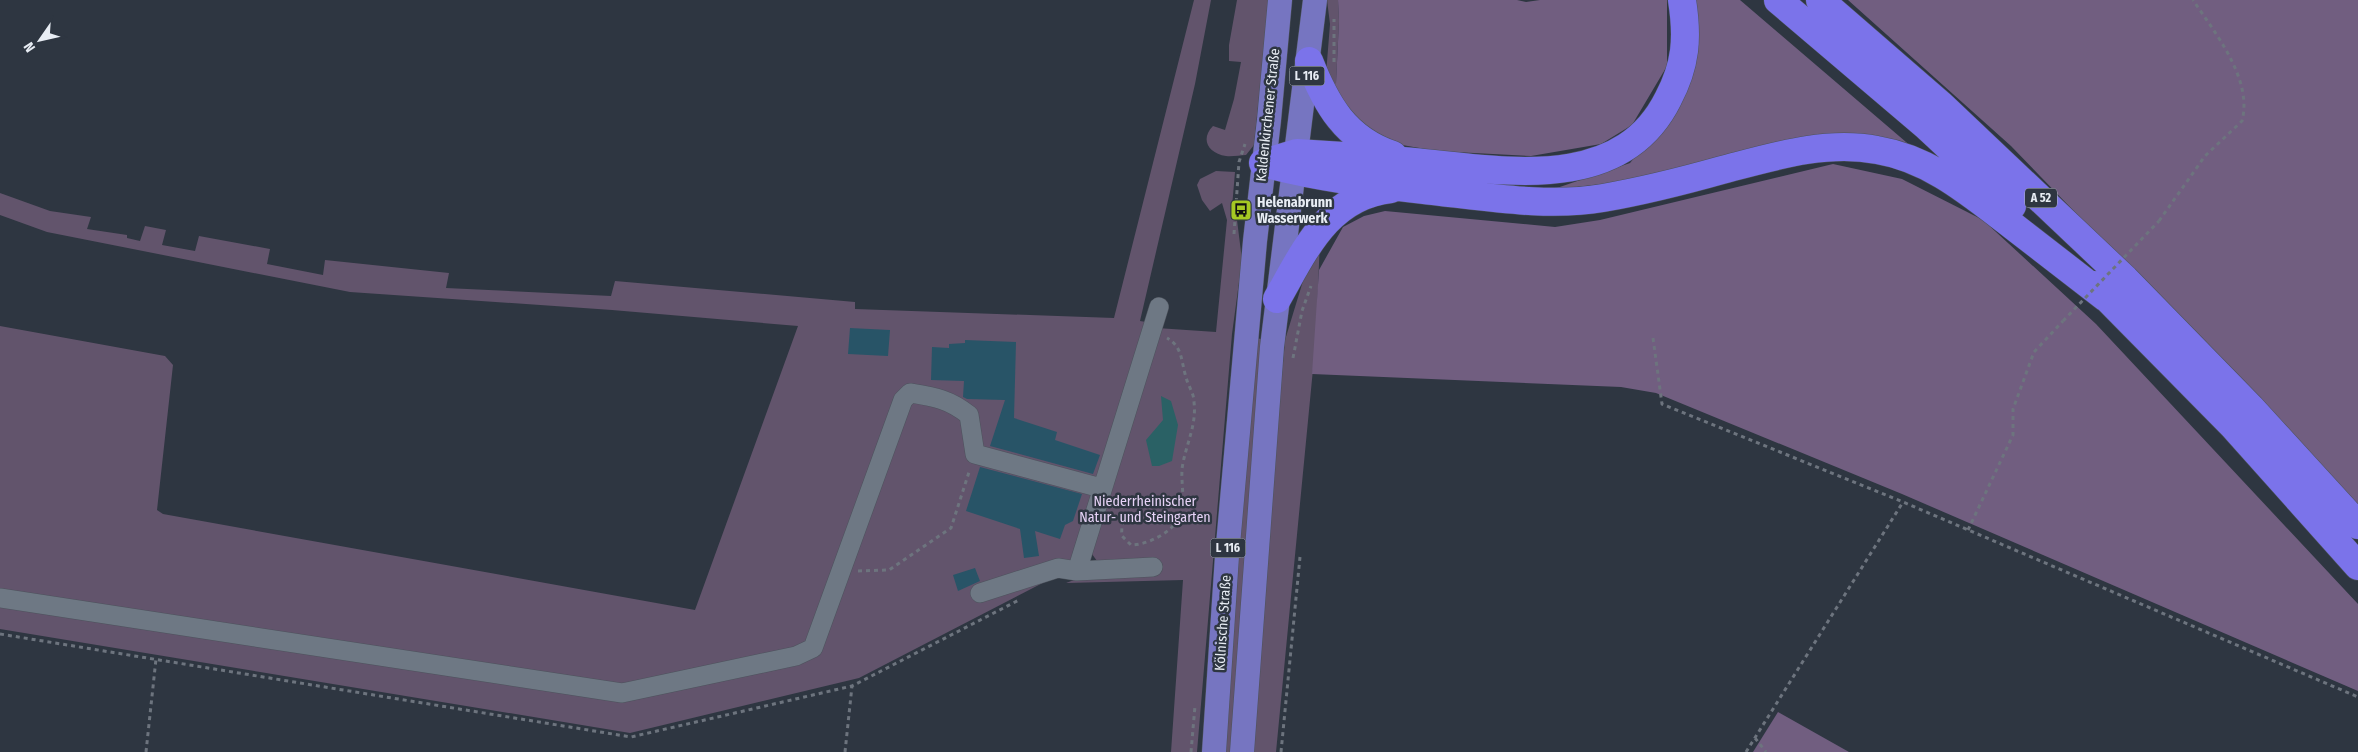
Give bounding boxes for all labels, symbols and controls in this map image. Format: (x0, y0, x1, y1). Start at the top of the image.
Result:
north arrow (15, 15, 65, 65)
text: N (20, 39, 39, 55)
street label: Kaldenkirchener Straße (1253, 47, 1283, 183)
road number: L 116 (1290, 66, 1324, 85)
road number: A 52 (2025, 188, 2057, 208)
place label: Helenabrunn Wasserwerk (1257, 194, 1332, 227)
bus stop icon: Helenabrunn Wasserwerk (1229, 198, 1253, 222)
park label: Niederrheinischer Natur- und Steingarten (1079, 493, 1211, 526)
road number: L 116 (1210, 538, 1246, 558)
street label: Kölnische Straße (1211, 574, 1235, 671)

